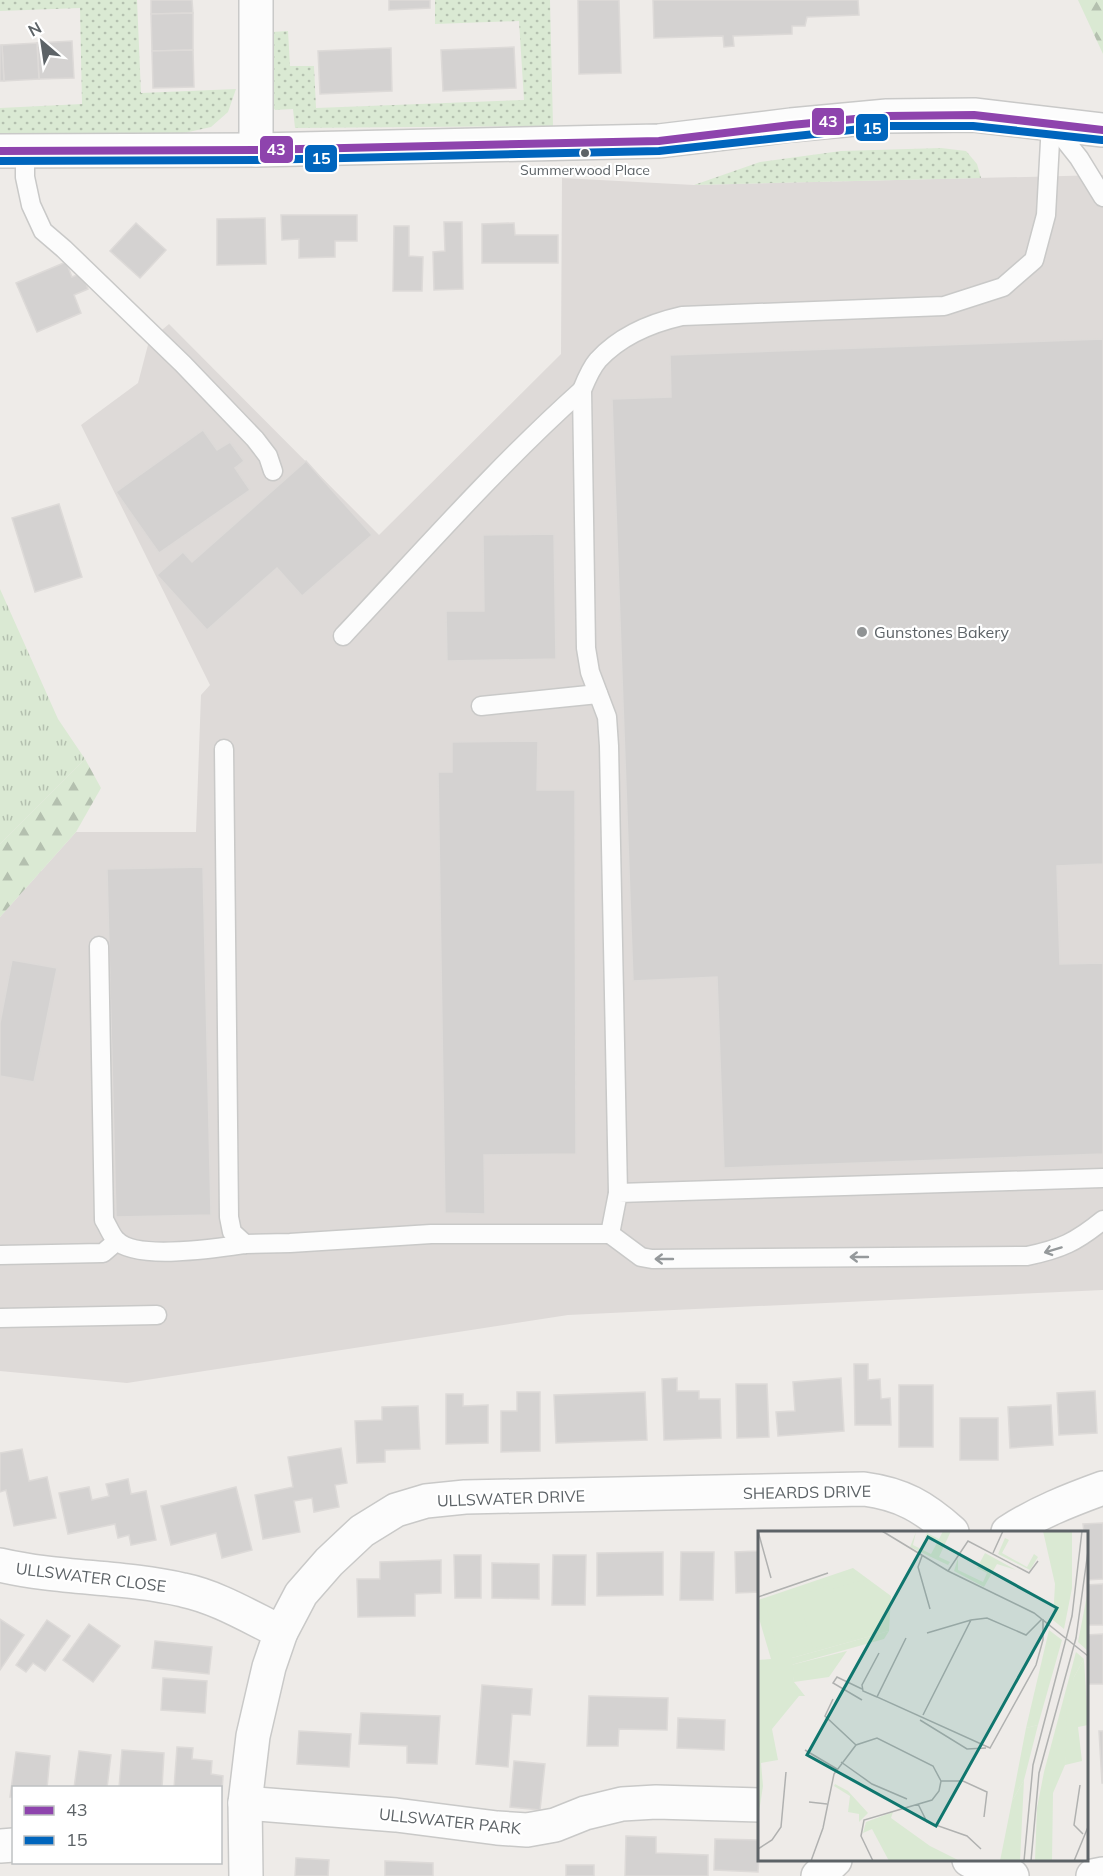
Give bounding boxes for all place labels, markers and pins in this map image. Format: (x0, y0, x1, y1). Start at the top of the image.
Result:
marker: Summerwood Place (579, 147, 591, 159)
place label: Summerwood Place (520, 161, 650, 179)
place label: Gunstones Bakery (874, 622, 1010, 642)
marker: Gunstones Bakery (855, 625, 869, 639)

